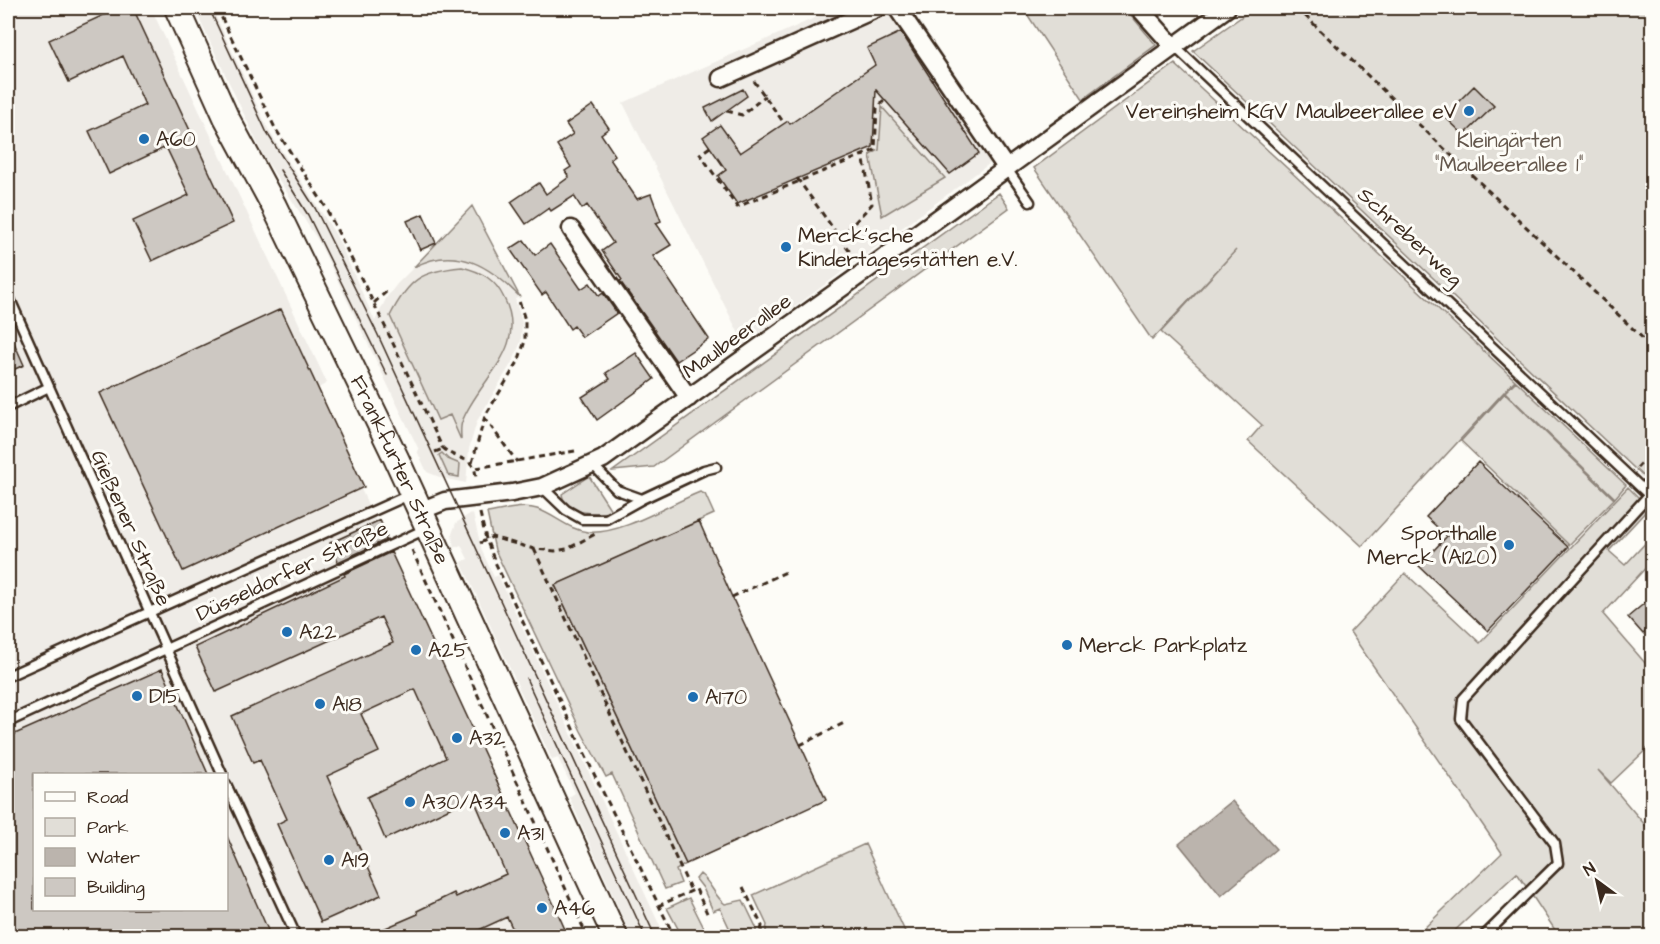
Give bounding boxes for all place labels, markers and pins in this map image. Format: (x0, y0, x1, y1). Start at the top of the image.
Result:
place label: Vereinsheim KGV Maulbeerallee eV (1126, 97, 1457, 126)
marker: Vereinsheim KGV Maulbeerallee eV (1462, 104, 1476, 118)
place label: A60 (156, 125, 196, 154)
marker: A60 (137, 132, 151, 146)
place label: Merck'sche Kindertagesstätten e.V. (798, 221, 1017, 276)
marker: Merck'sche Kindertagesstätten e.V. (779, 240, 793, 254)
place label: Sporthalle Merck (A120) (1367, 519, 1497, 572)
marker: Sporthalle Merck (A120) (1502, 538, 1516, 552)
place label: A22 (299, 618, 337, 647)
marker: A22 (280, 625, 294, 639)
place label: Merck Parkplatz (1079, 631, 1248, 661)
place label: A25 (428, 636, 468, 665)
marker: Merck Parkplatz (1060, 638, 1074, 652)
marker: A25 (409, 643, 423, 657)
place label: D15 (149, 682, 180, 711)
place label: A170 (705, 683, 747, 712)
marker: D15 (130, 689, 144, 703)
place label: A18 (332, 690, 362, 719)
marker: A170 (686, 690, 700, 704)
marker: A18 (313, 697, 327, 711)
place label: A32 (469, 724, 505, 753)
marker: A32 (450, 731, 464, 745)
place label: A30/A34 (422, 788, 507, 817)
marker: A30/A34 (403, 795, 417, 809)
place label: A31 (517, 819, 544, 848)
marker: A31 (498, 826, 512, 840)
place label: A19 (341, 846, 369, 875)
marker: A19 (322, 853, 336, 867)
place label: A46 (554, 894, 595, 923)
marker: A46 (535, 901, 549, 915)

